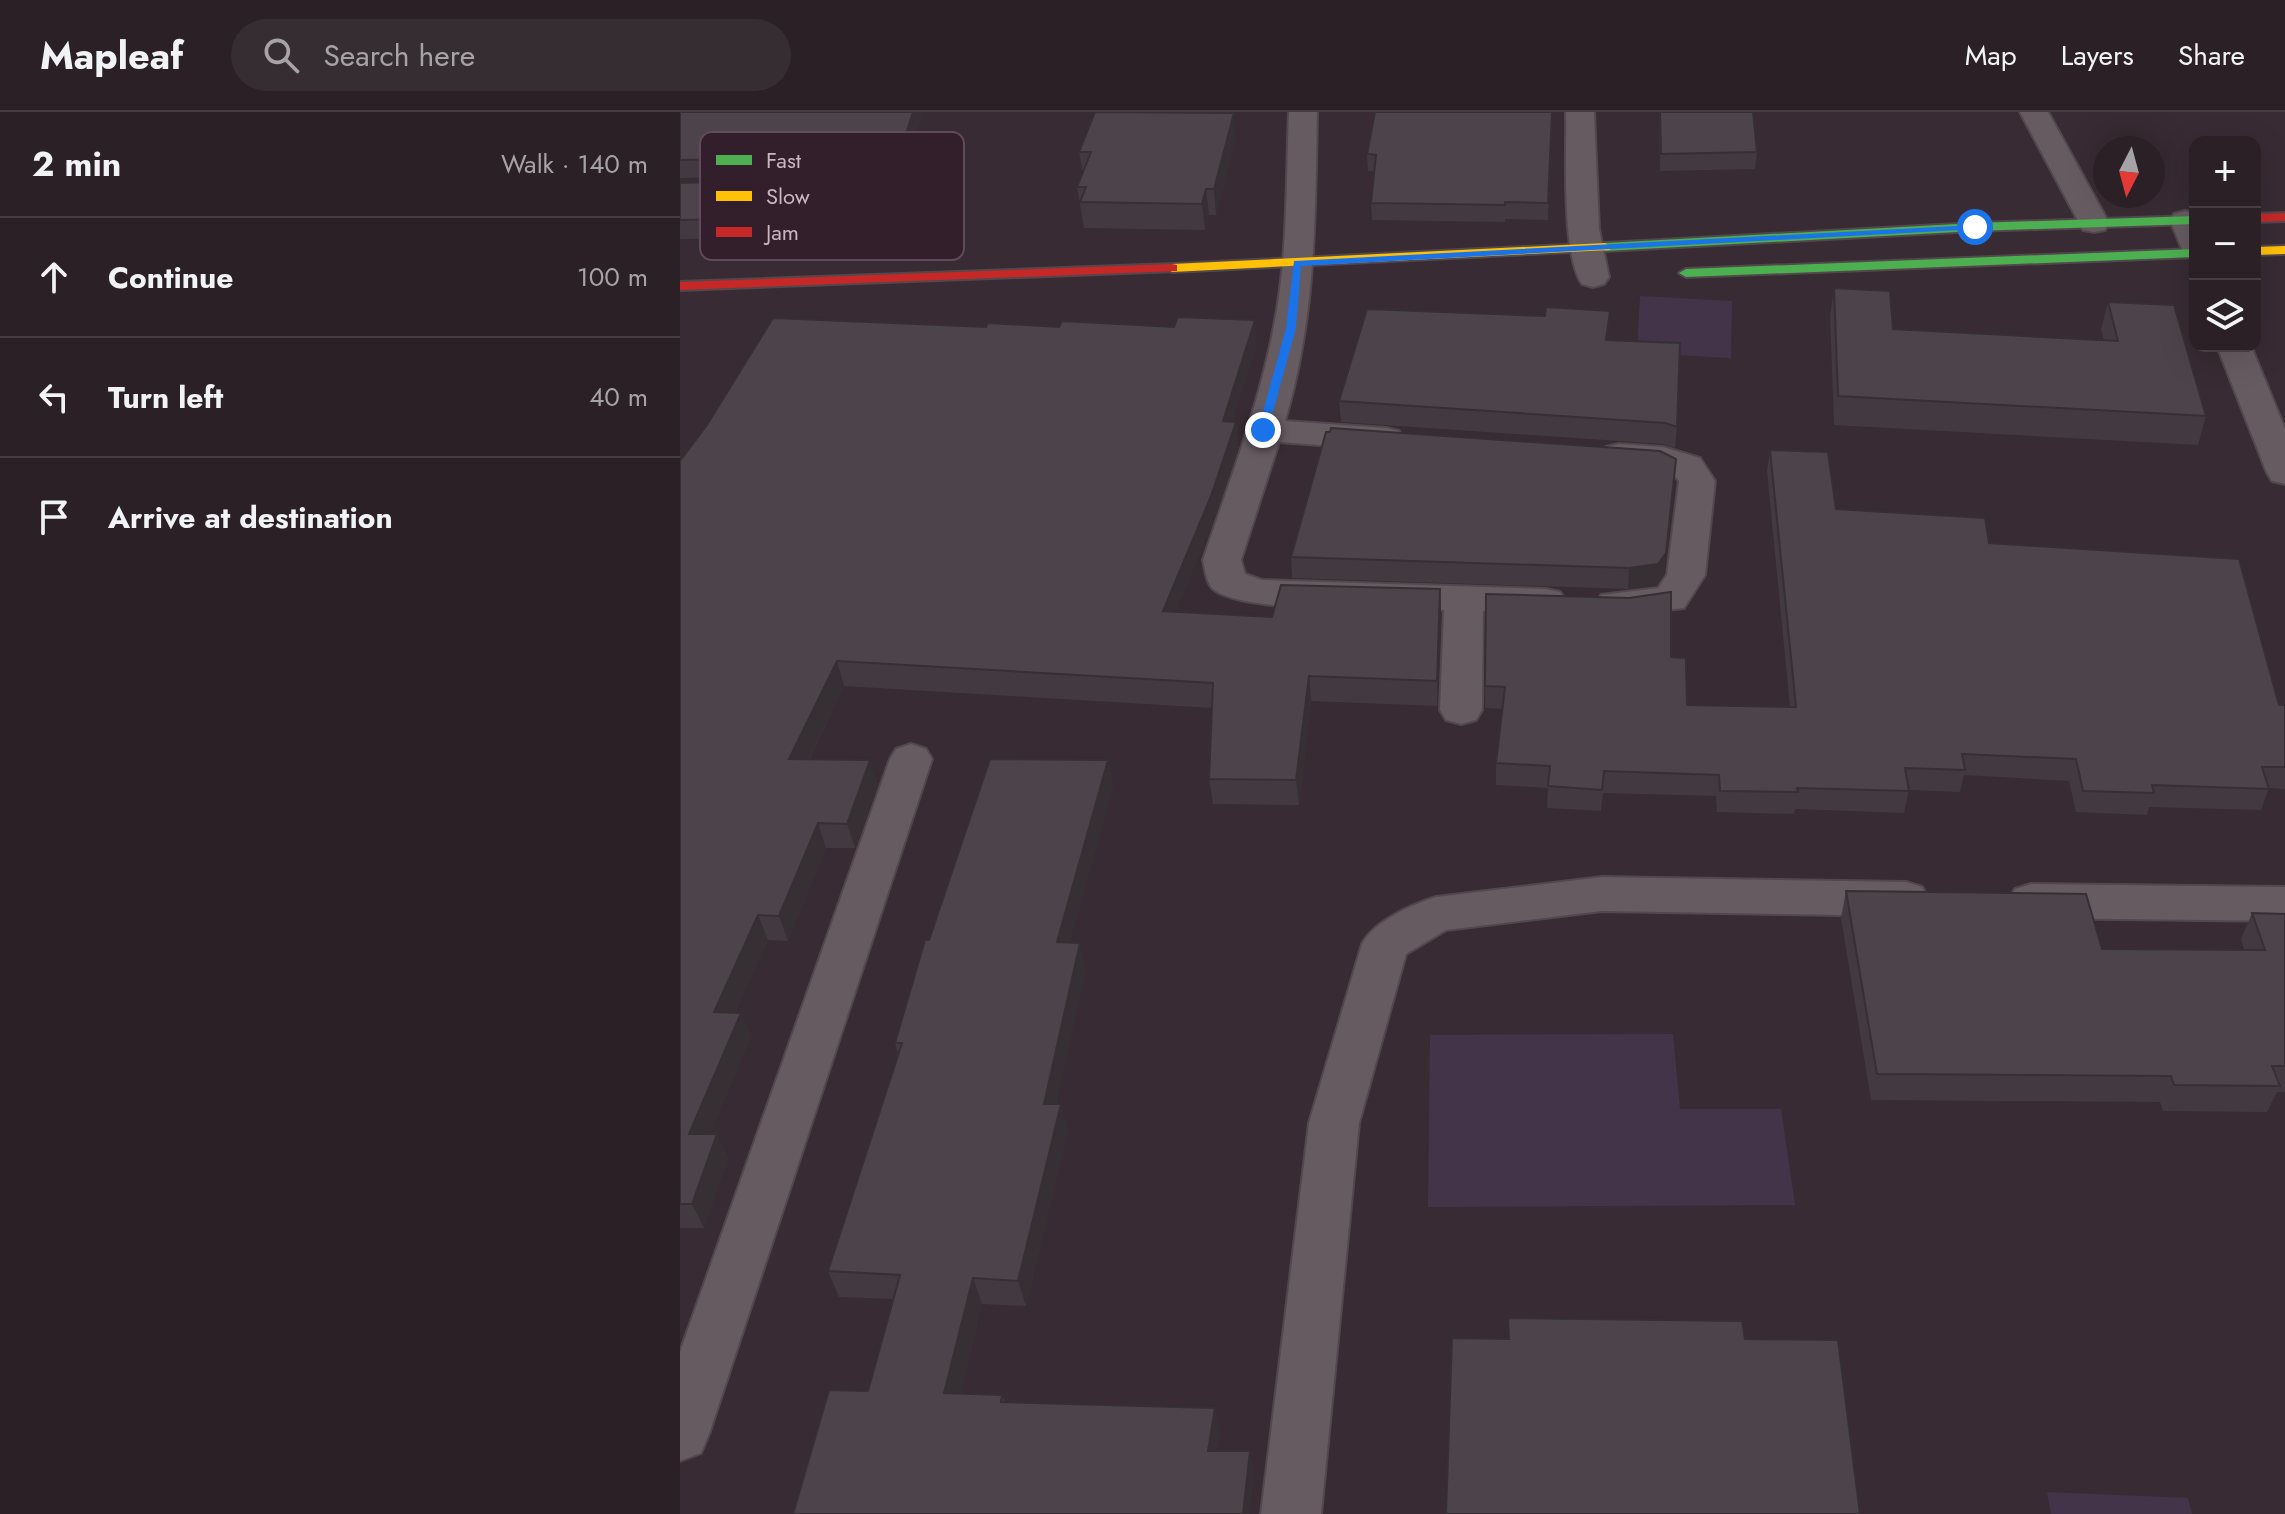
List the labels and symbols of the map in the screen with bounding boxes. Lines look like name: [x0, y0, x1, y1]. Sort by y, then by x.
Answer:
legend: [700, 132, 964, 260]
north arrow: [2093, 136, 2165, 208]
text: Fast: [766, 144, 802, 176]
text: Slow: [766, 180, 810, 212]
route start: [1957, 209, 1993, 245]
text: Jam: [763, 216, 799, 248]
route end: [1245, 412, 1281, 448]

